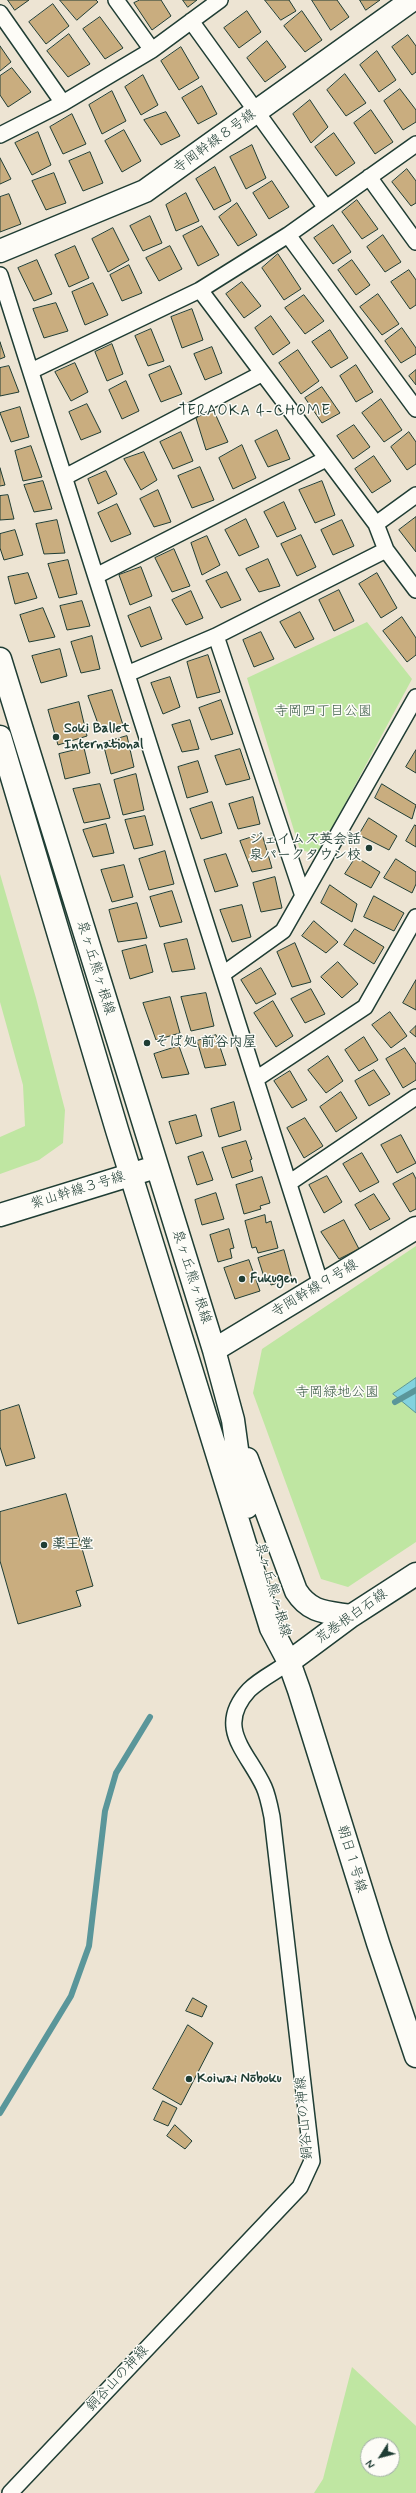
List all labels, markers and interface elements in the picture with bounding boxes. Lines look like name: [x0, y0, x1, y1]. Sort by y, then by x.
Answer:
street label: 寺岡幹線８号線: [170, 106, 260, 178]
district label: TERAOKA 4-CHOME: [181, 403, 329, 421]
park label: 寺岡四丁目公園: [274, 704, 372, 720]
place label: Soki Ballet International: [64, 721, 143, 754]
marker: Soki Ballet International: [51, 732, 61, 742]
place label: ジェイムズ英会話 泉パークタウン校: [249, 832, 361, 864]
marker: ジェイムズ英会話 泉パークタウン校: [364, 843, 374, 853]
street label: 泉ヶ丘熊ヶ根線: [73, 919, 117, 1017]
place label: そば処 前谷内屋: [155, 1035, 257, 1051]
marker: そば処 前谷内屋: [142, 1038, 152, 1048]
street label: 紫山幹線３号線: [29, 1169, 127, 1213]
street label: 泉ヶ丘熊ヶ根線: [168, 1228, 214, 1326]
street label: 寺岡幹線９号線: [269, 1257, 361, 1321]
place label: Fukugen: [250, 1271, 297, 1287]
marker: Fukugen: [237, 1274, 247, 1284]
park label: 寺岡緑地公園: [295, 1385, 379, 1401]
place label: 薬王堂: [52, 1537, 94, 1553]
marker: 薬王堂: [39, 1540, 49, 1550]
street label: 泉ヶ丘熊ヶ根線: [250, 1541, 294, 1639]
street label: 荒巻根白石線: [313, 1586, 391, 1648]
street label: 朝日１号線: [333, 1823, 369, 1895]
place label: Koiwai Nōboku: [197, 2071, 282, 2087]
marker: Koiwai Nōboku: [184, 2074, 194, 2084]
street label: 銅谷山の神線: [293, 2075, 317, 2161]
street label: 銅谷山の神線: [83, 2343, 153, 2415]
north arrow: [360, 2437, 400, 2477]
text: N: [363, 2456, 379, 2471]

